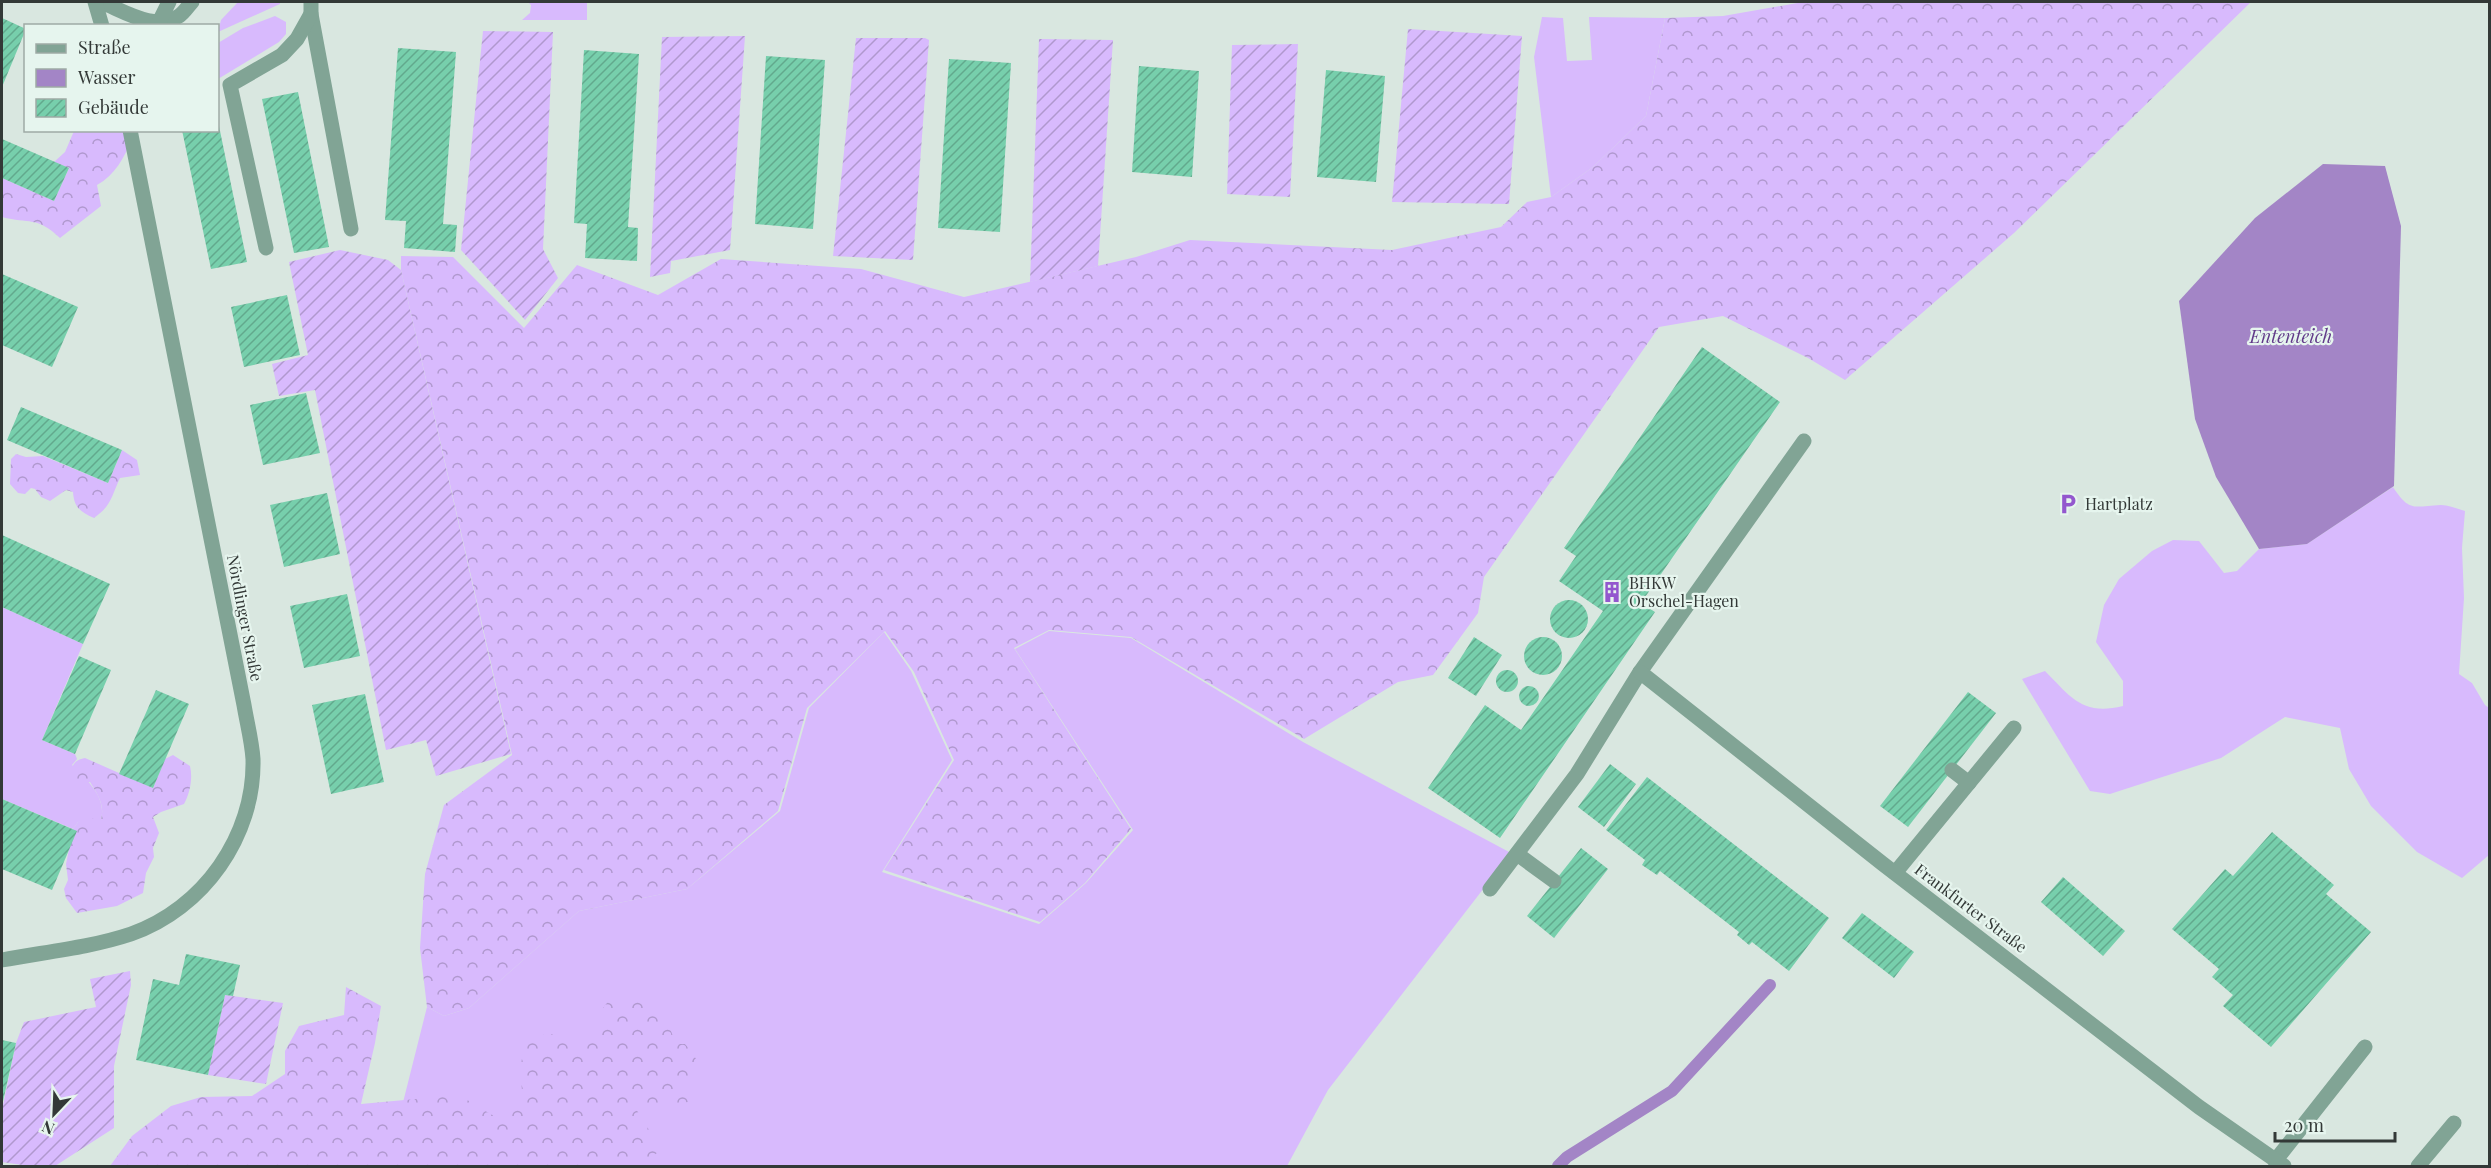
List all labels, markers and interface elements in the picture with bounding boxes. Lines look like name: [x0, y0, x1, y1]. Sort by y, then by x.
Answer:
legend: [24, 24, 219, 132]
text: Straße: [78, 35, 131, 59]
text: Wasser: [77, 65, 136, 89]
text: Gebäude: [78, 95, 149, 119]
water label: Ententeich: [2249, 324, 2332, 348]
parking icon: Hartplatz: [2056, 492, 2080, 516]
place label: Hartplatz: [2085, 493, 2153, 514]
street label: Nördlinger Straße: [223, 553, 268, 683]
place label: BHKW Orschel-Hagen: [1629, 572, 1739, 611]
building icon: BHKW Orschel-Hagen: [1600, 580, 1624, 604]
street label: Frankfurter Straße: [1911, 858, 2032, 957]
north arrow: [24, 1084, 84, 1144]
scale bar: [2275, 1105, 2395, 1143]
text: 20 m: [2284, 1113, 2324, 1137]
text: N: [38, 1116, 57, 1140]

